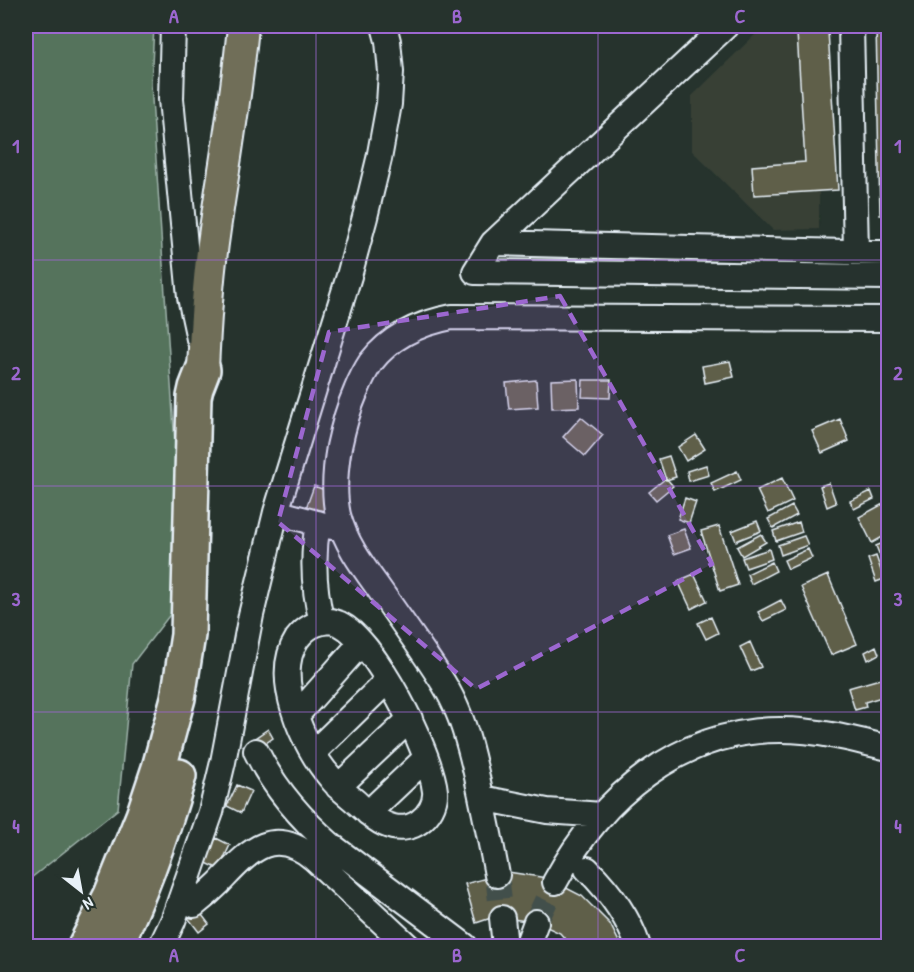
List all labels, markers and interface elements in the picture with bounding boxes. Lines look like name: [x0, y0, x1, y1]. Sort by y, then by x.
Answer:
text: A: [169, 2, 179, 29]
text: B: [452, 2, 462, 29]
text: C: [735, 2, 746, 29]
text: 1: [12, 132, 20, 159]
text: 1: [894, 132, 902, 159]
text: 2: [11, 359, 21, 386]
text: 2: [893, 359, 903, 386]
text: 3: [12, 585, 21, 612]
text: 3: [894, 585, 903, 612]
text: 4: [12, 812, 20, 839]
text: 4: [894, 812, 902, 839]
north arrow: [51, 861, 111, 921]
text: N: [79, 892, 98, 916]
text: A: [169, 941, 179, 968]
text: B: [452, 941, 462, 968]
text: C: [735, 941, 746, 968]

